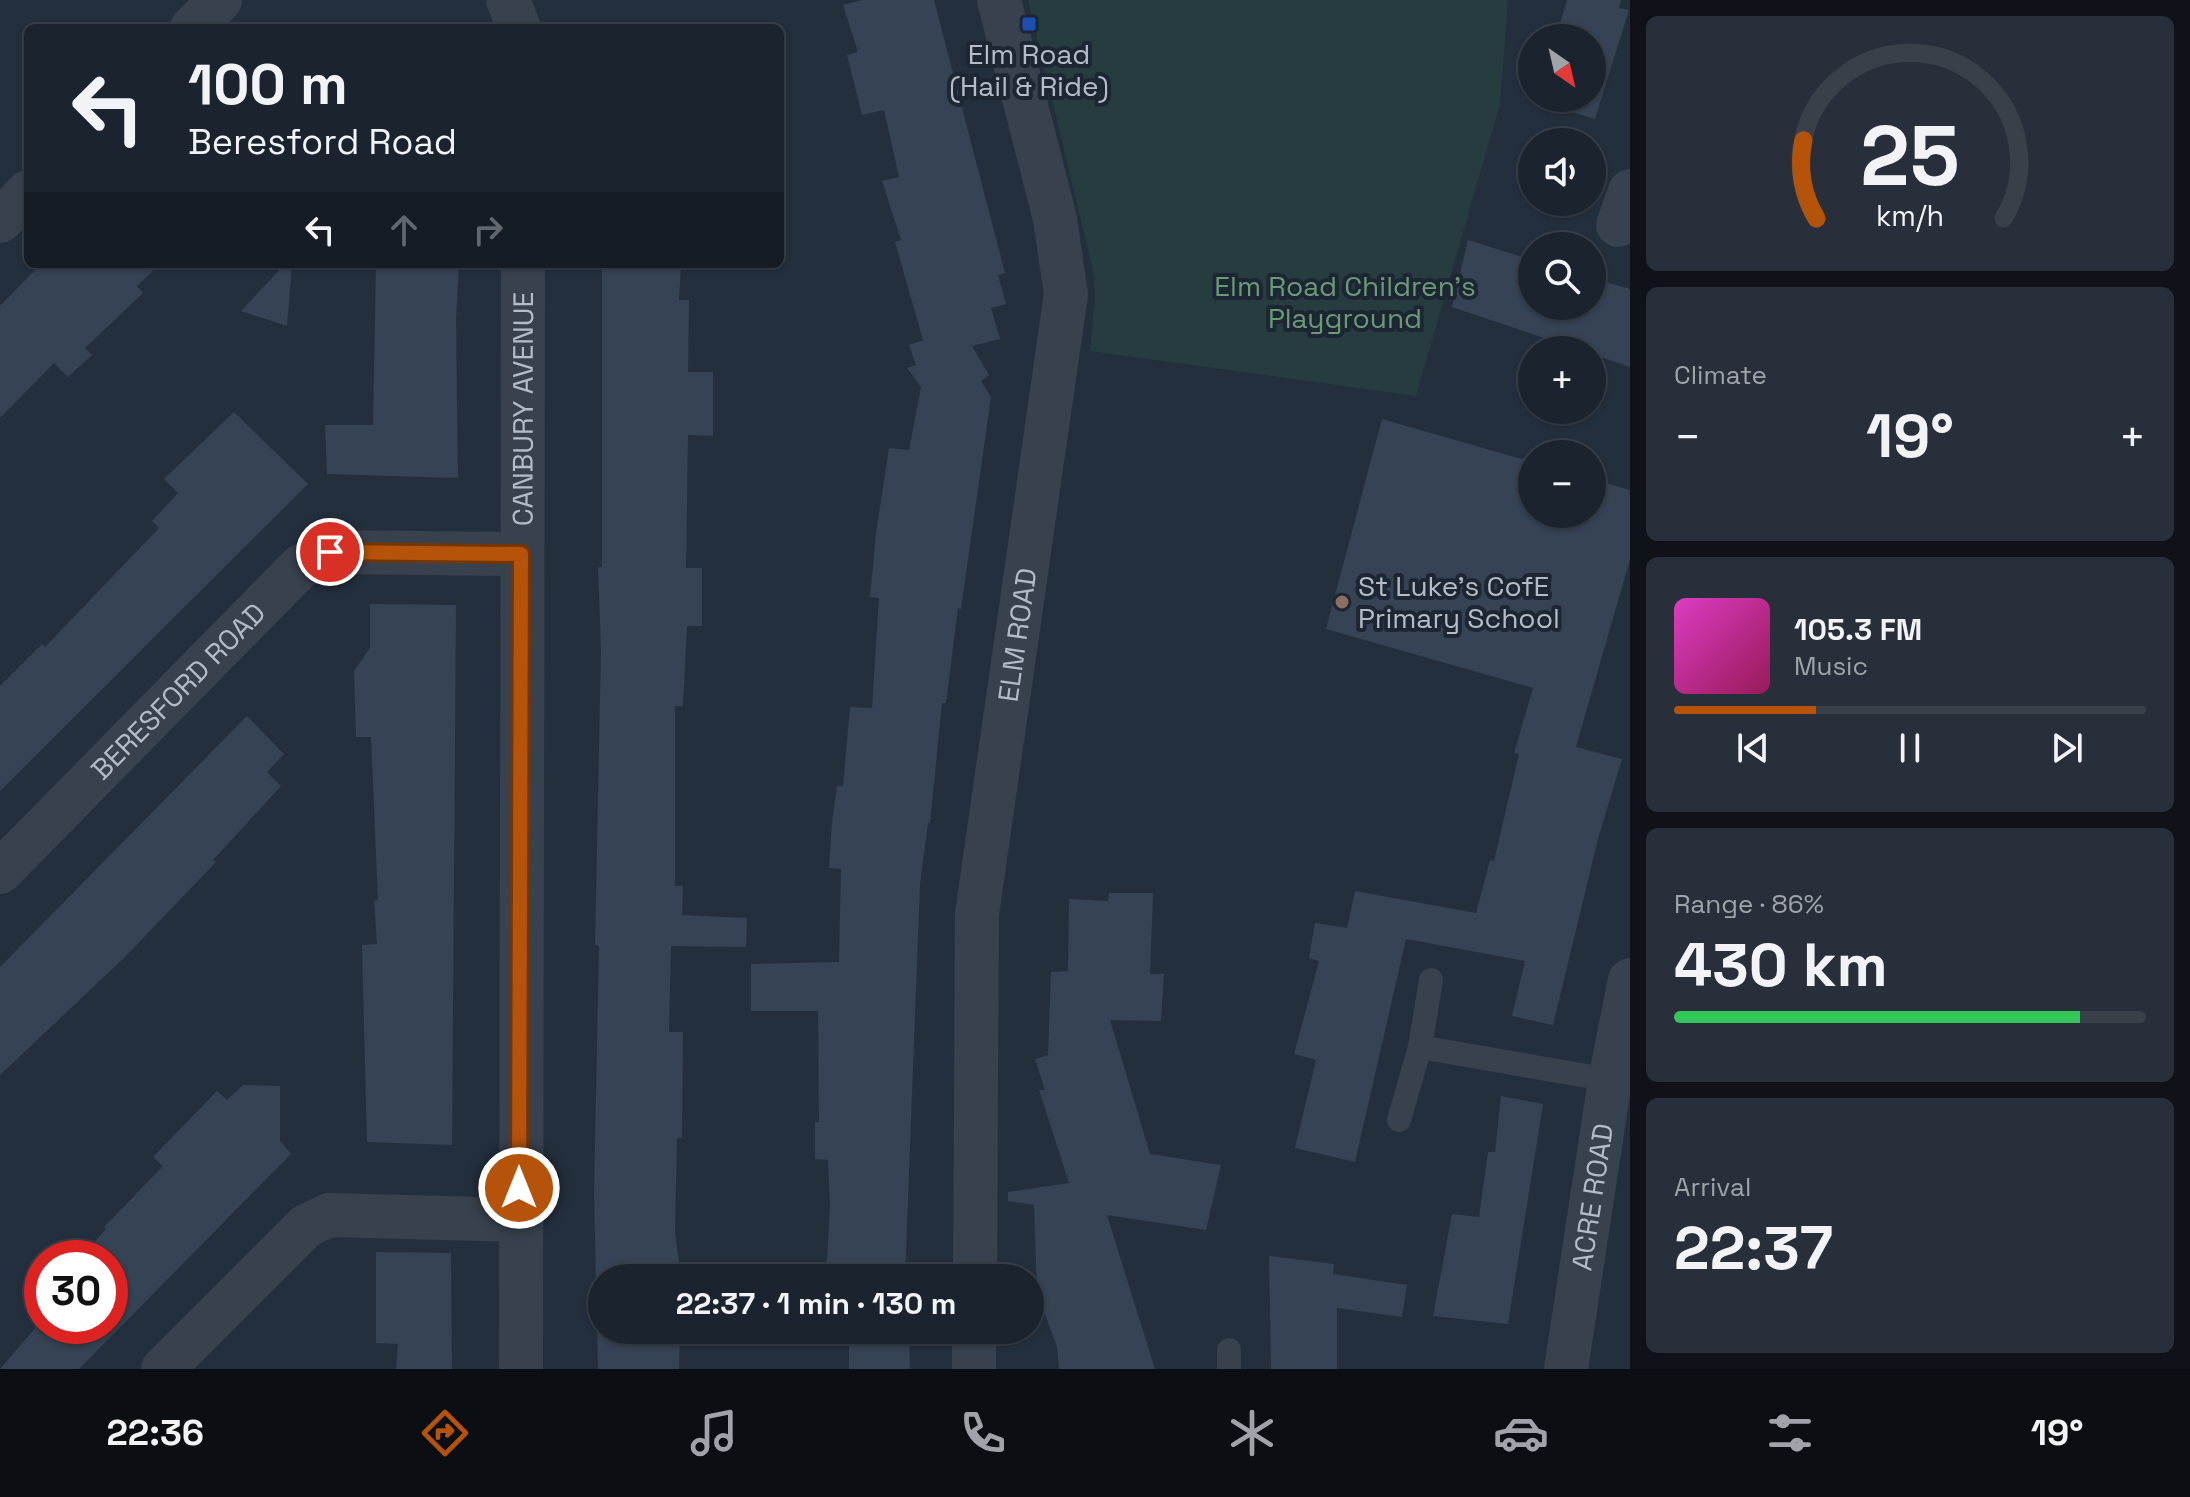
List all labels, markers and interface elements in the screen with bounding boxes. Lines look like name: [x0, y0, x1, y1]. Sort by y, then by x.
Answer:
marker: Elm Road (Hail & Ride): [1020, 15, 1038, 33]
north arrow: [1518, 24, 1606, 112]
map controls: [1518, 24, 1606, 528]
place label: Elm Road (Hail & Ride): [949, 36, 1109, 104]
text: 100 m: [188, 49, 348, 120]
icon: left: [56, 56, 160, 160]
text: 25: [1860, 103, 1960, 209]
text: Beresford Road: [188, 119, 457, 165]
button: sound: [1518, 128, 1606, 216]
text: km/h: [1876, 198, 1944, 234]
icon: left: [298, 208, 342, 252]
icon: ahead: [382, 208, 426, 252]
icon: right: [466, 208, 510, 252]
button: search: [1518, 232, 1606, 320]
park label: Elm Road Children's Playground: [1214, 268, 1476, 336]
street label: CANBURY AVENUE: [505, 292, 541, 526]
button: +: [1518, 336, 1606, 424]
text: Climate: [1674, 358, 1767, 392]
text: 19°: [1866, 398, 1954, 475]
text: −: [1674, 409, 1701, 465]
text: +: [2119, 409, 2146, 465]
button: −: [1518, 440, 1606, 528]
pin: [296, 518, 364, 586]
icon: arrive: [308, 530, 352, 574]
street label: ELM ROAD: [990, 566, 1044, 704]
place label: St Luke's CofE Primary School: [1358, 568, 1560, 636]
marker: St Luke's CofE Primary School: [1333, 593, 1351, 611]
street label: BERESFORD ROAD: [83, 595, 273, 787]
text: 105.3 FM: [1794, 610, 1922, 649]
text: Music: [1794, 649, 1868, 683]
icon: previous: [1731, 726, 1775, 770]
icon: pause: [1888, 726, 1932, 770]
icon: next: [2045, 726, 2089, 770]
text: Range · 86%: [1674, 887, 1824, 921]
text: 430 km: [1674, 927, 1888, 1004]
street label: ACRE ROAD: [1563, 1121, 1621, 1273]
position arrow: [477, 1146, 561, 1230]
text: Arrival: [1674, 1170, 1751, 1204]
text: 22:37: [1674, 1210, 1833, 1287]
speed limit sign: 30: [24, 1240, 128, 1344]
text: 22:37 · 1 min · 130 m: [676, 1284, 956, 1323]
icon: directions: [417, 1405, 473, 1461]
icon: music: [686, 1405, 742, 1461]
icon: phone: [955, 1405, 1011, 1461]
icon: climate: [1224, 1405, 1280, 1461]
icon: car: [1493, 1405, 1549, 1461]
icon: filters: [1762, 1405, 1818, 1461]
text: 22:36: [106, 1410, 204, 1456]
text: 19°: [2031, 1410, 2084, 1456]

